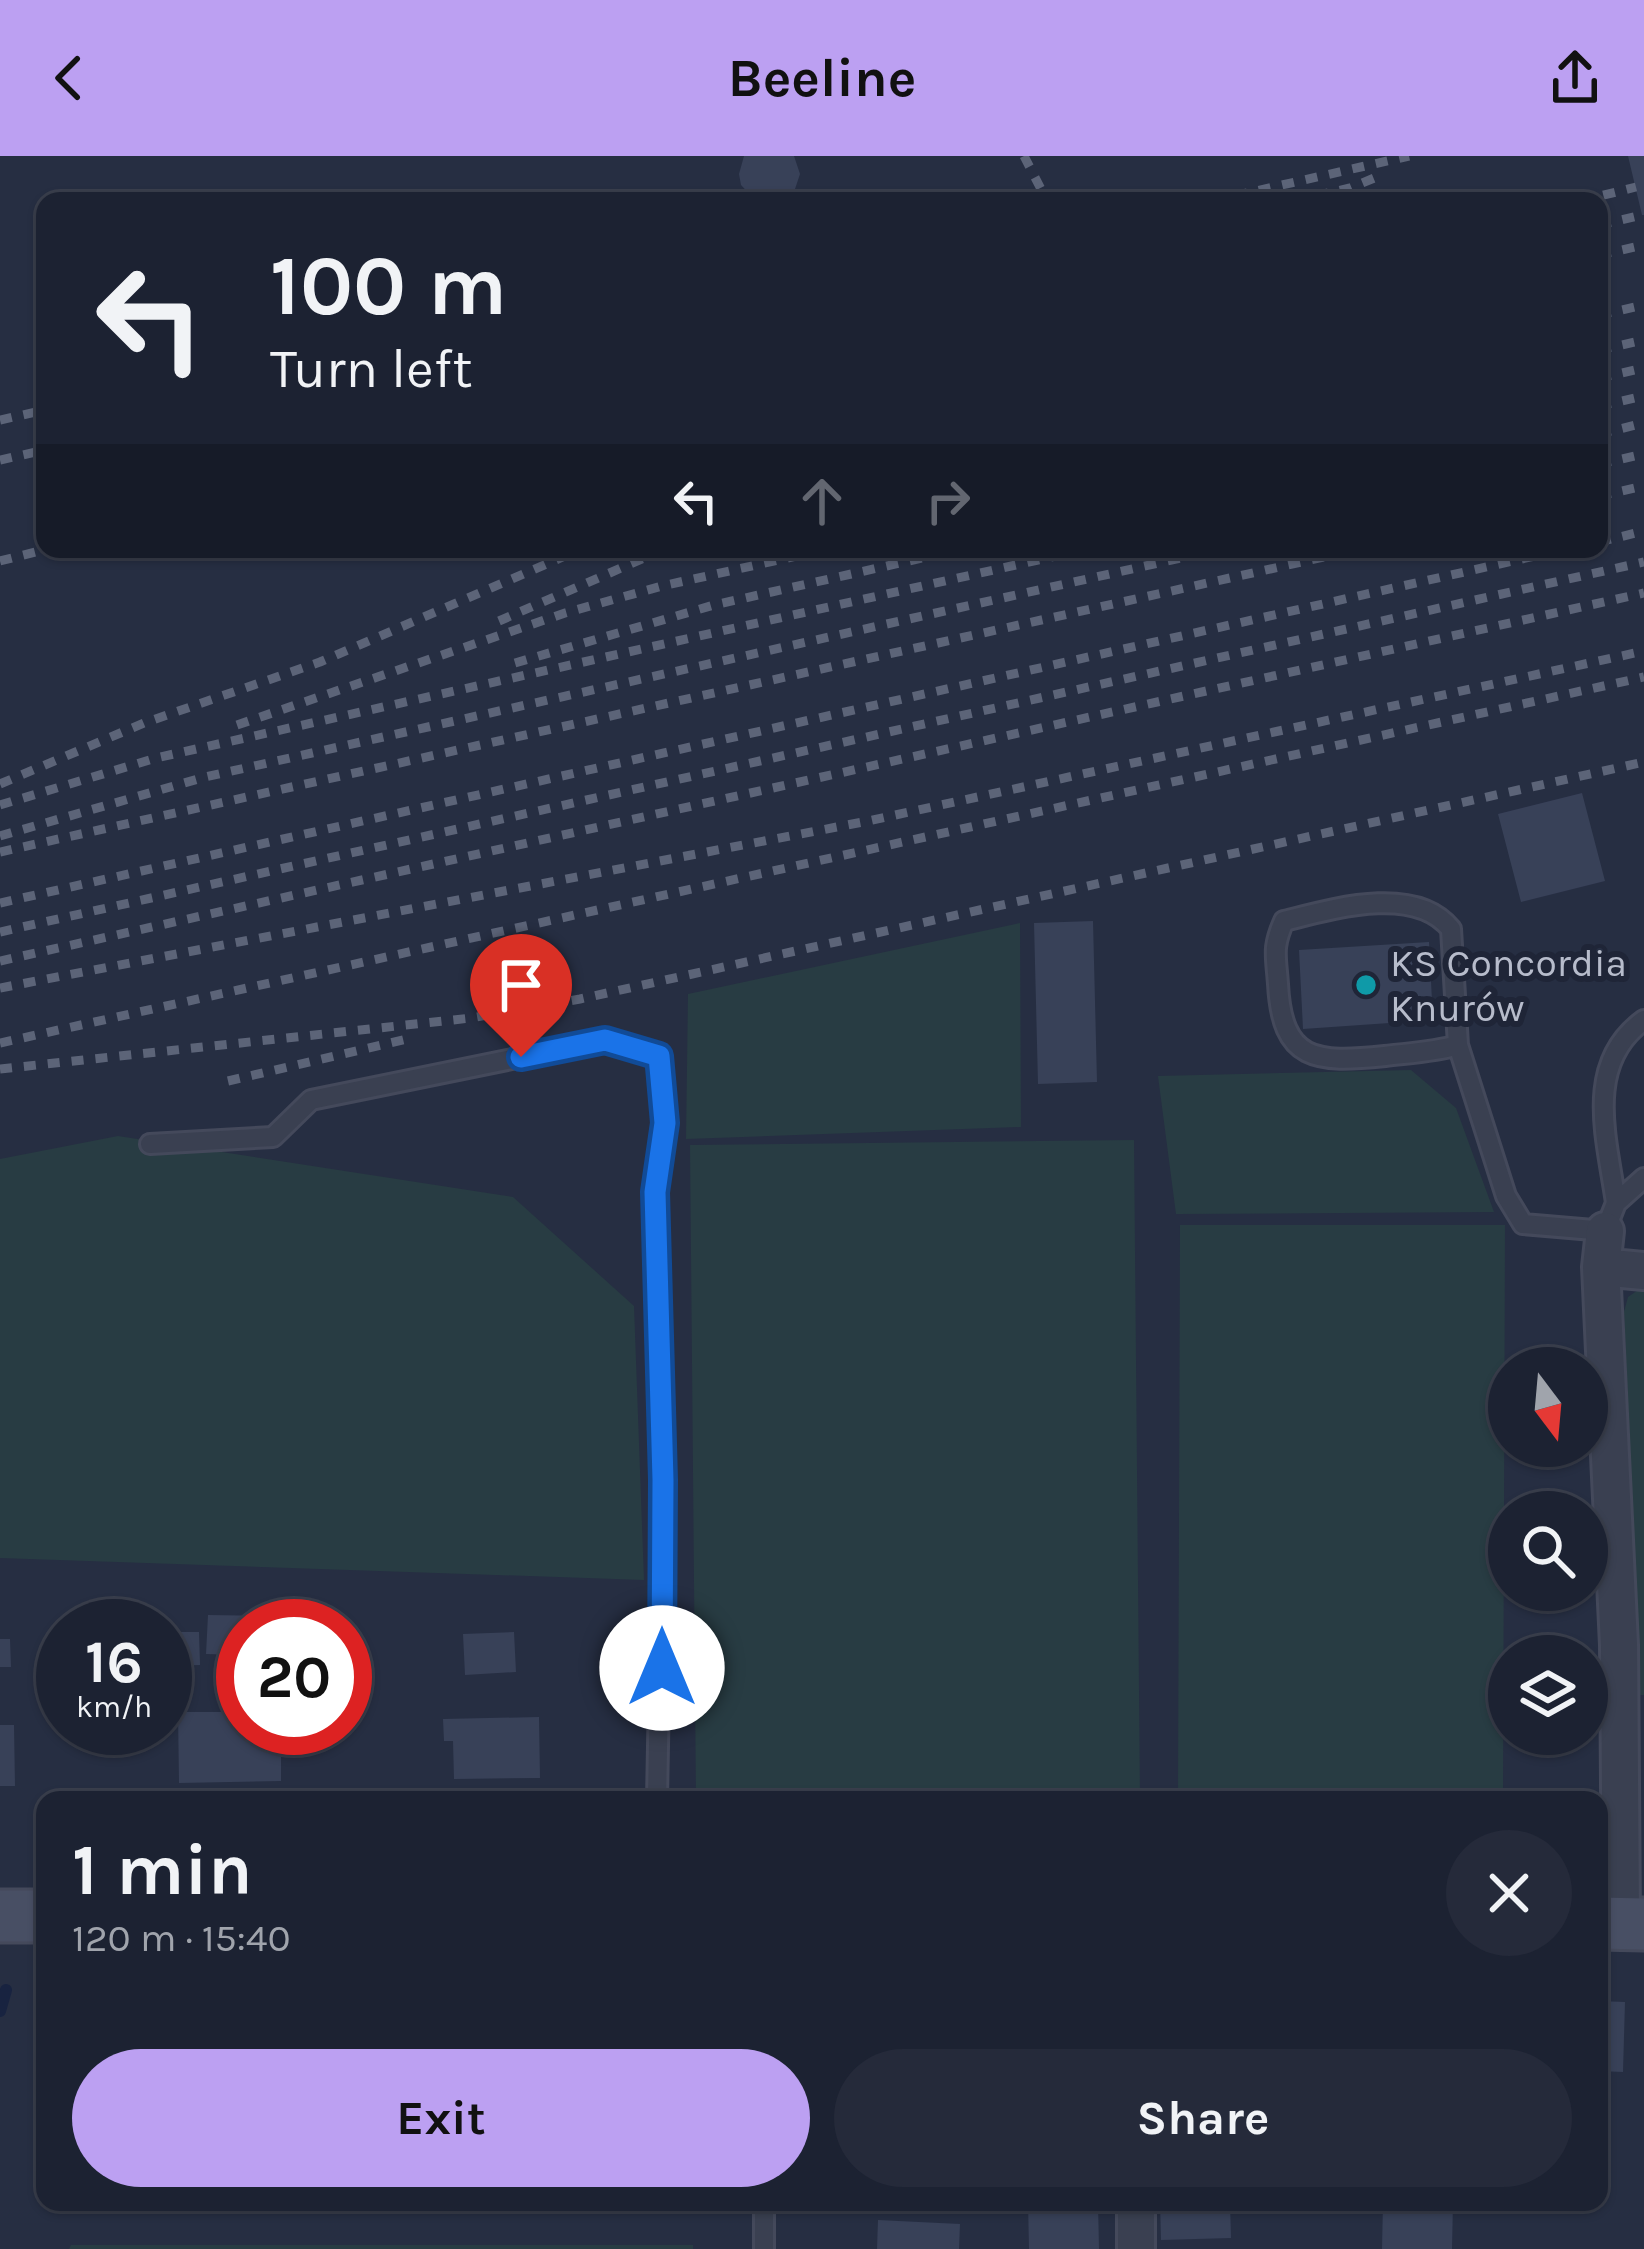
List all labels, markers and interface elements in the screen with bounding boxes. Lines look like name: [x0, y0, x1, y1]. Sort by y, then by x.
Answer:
icon: back: [36, 45, 102, 111]
icon: share: [1542, 45, 1608, 111]
text: Beeline: [728, 46, 916, 110]
text: 100 m: [270, 237, 507, 335]
icon: left: [72, 240, 228, 396]
text: Turn left: [270, 337, 473, 401]
icon: left: [663, 468, 729, 534]
icon: ahead: [789, 468, 855, 534]
icon: right: [915, 468, 981, 534]
pin: [470, 934, 572, 1057]
place label: KS Concordia Knurów: [1390, 940, 1627, 1031]
icon: arrive: [488, 952, 554, 1018]
marker: KS Concordia Knurów: [1353, 972, 1379, 998]
north arrow: [1488, 1347, 1608, 1467]
map controls: [1488, 1347, 1608, 1755]
button: search: [1488, 1491, 1608, 1611]
speed limit sign: 20: [216, 1599, 372, 1755]
position arrow: [599, 1605, 725, 1731]
text: 16: [85, 1627, 143, 1697]
button: layers: [1488, 1635, 1608, 1755]
text: km/h: [76, 1689, 152, 1725]
text: 1 min: [72, 1828, 253, 1912]
button: close: [1446, 1830, 1572, 1956]
text: 120 m · 15:40: [72, 1915, 291, 1961]
button: Exit: [72, 2049, 810, 2187]
button: Share: [834, 2049, 1572, 2187]

